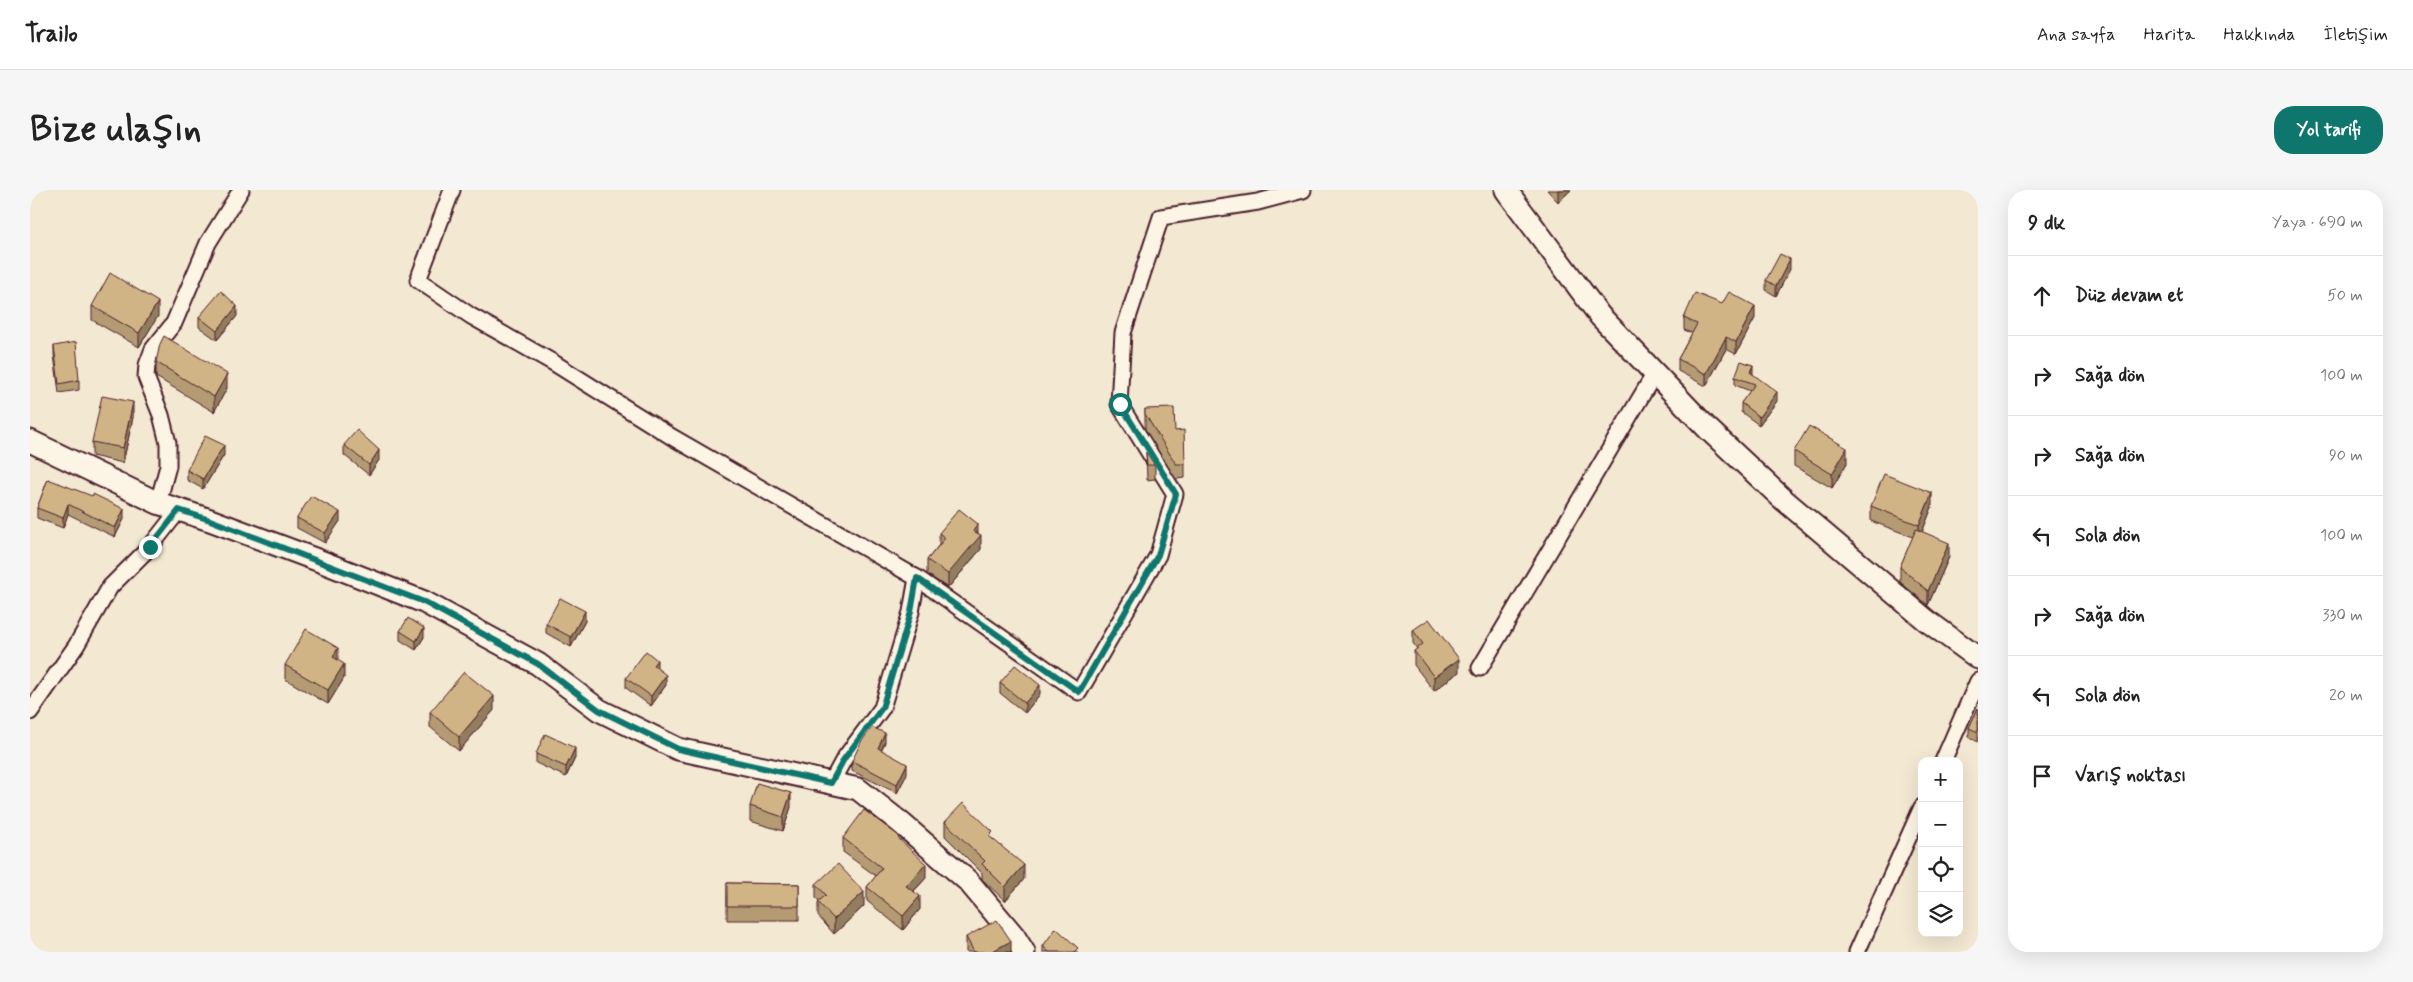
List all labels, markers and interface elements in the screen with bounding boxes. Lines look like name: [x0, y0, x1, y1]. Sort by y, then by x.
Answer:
text: Trailo: [25, 19, 78, 50]
text: Ana sayfa: [2037, 23, 2116, 47]
text: Harita: [2144, 23, 2195, 47]
text: Hakkında: [2223, 23, 2296, 47]
text: İletişim: [2324, 23, 2388, 47]
button: Yol tarifi: [2274, 106, 2383, 154]
text: Bize ulaşın: [30, 107, 201, 153]
text: 9 dk: [2028, 209, 2065, 237]
text: Yaya · 690 m: [2272, 212, 2363, 233]
icon: ahead: [2028, 282, 2056, 310]
text: Düz devam et: [2075, 283, 2183, 308]
text: 50 m: [2327, 285, 2363, 306]
icon: right: [2028, 362, 2056, 390]
text: Sağa dön: [2075, 363, 2145, 388]
text: 100 m: [2320, 365, 2363, 386]
route start: [1109, 393, 1132, 416]
icon: right: [2028, 442, 2056, 470]
text: Sağa dön: [2075, 443, 2145, 468]
text: 90 m: [2329, 445, 2363, 466]
icon: left: [2028, 522, 2056, 550]
text: Sola dön: [2075, 523, 2140, 548]
text: 100 m: [2320, 525, 2363, 546]
route end: [139, 536, 162, 559]
icon: right: [2028, 602, 2056, 630]
text: Sağa dön: [2075, 603, 2145, 628]
text: 330 m: [2322, 605, 2363, 626]
icon: left: [2028, 682, 2056, 710]
text: Sola dön: [2075, 683, 2140, 708]
text: 20 m: [2329, 685, 2363, 706]
map controls: [1918, 757, 1963, 937]
button: +: [1918, 757, 1963, 802]
icon: arrive: [2028, 762, 2056, 790]
text: Varış noktası: [2075, 763, 2186, 788]
button: −: [1918, 802, 1963, 847]
button: locate: [1918, 847, 1963, 892]
button: layers: [1918, 892, 1963, 937]

